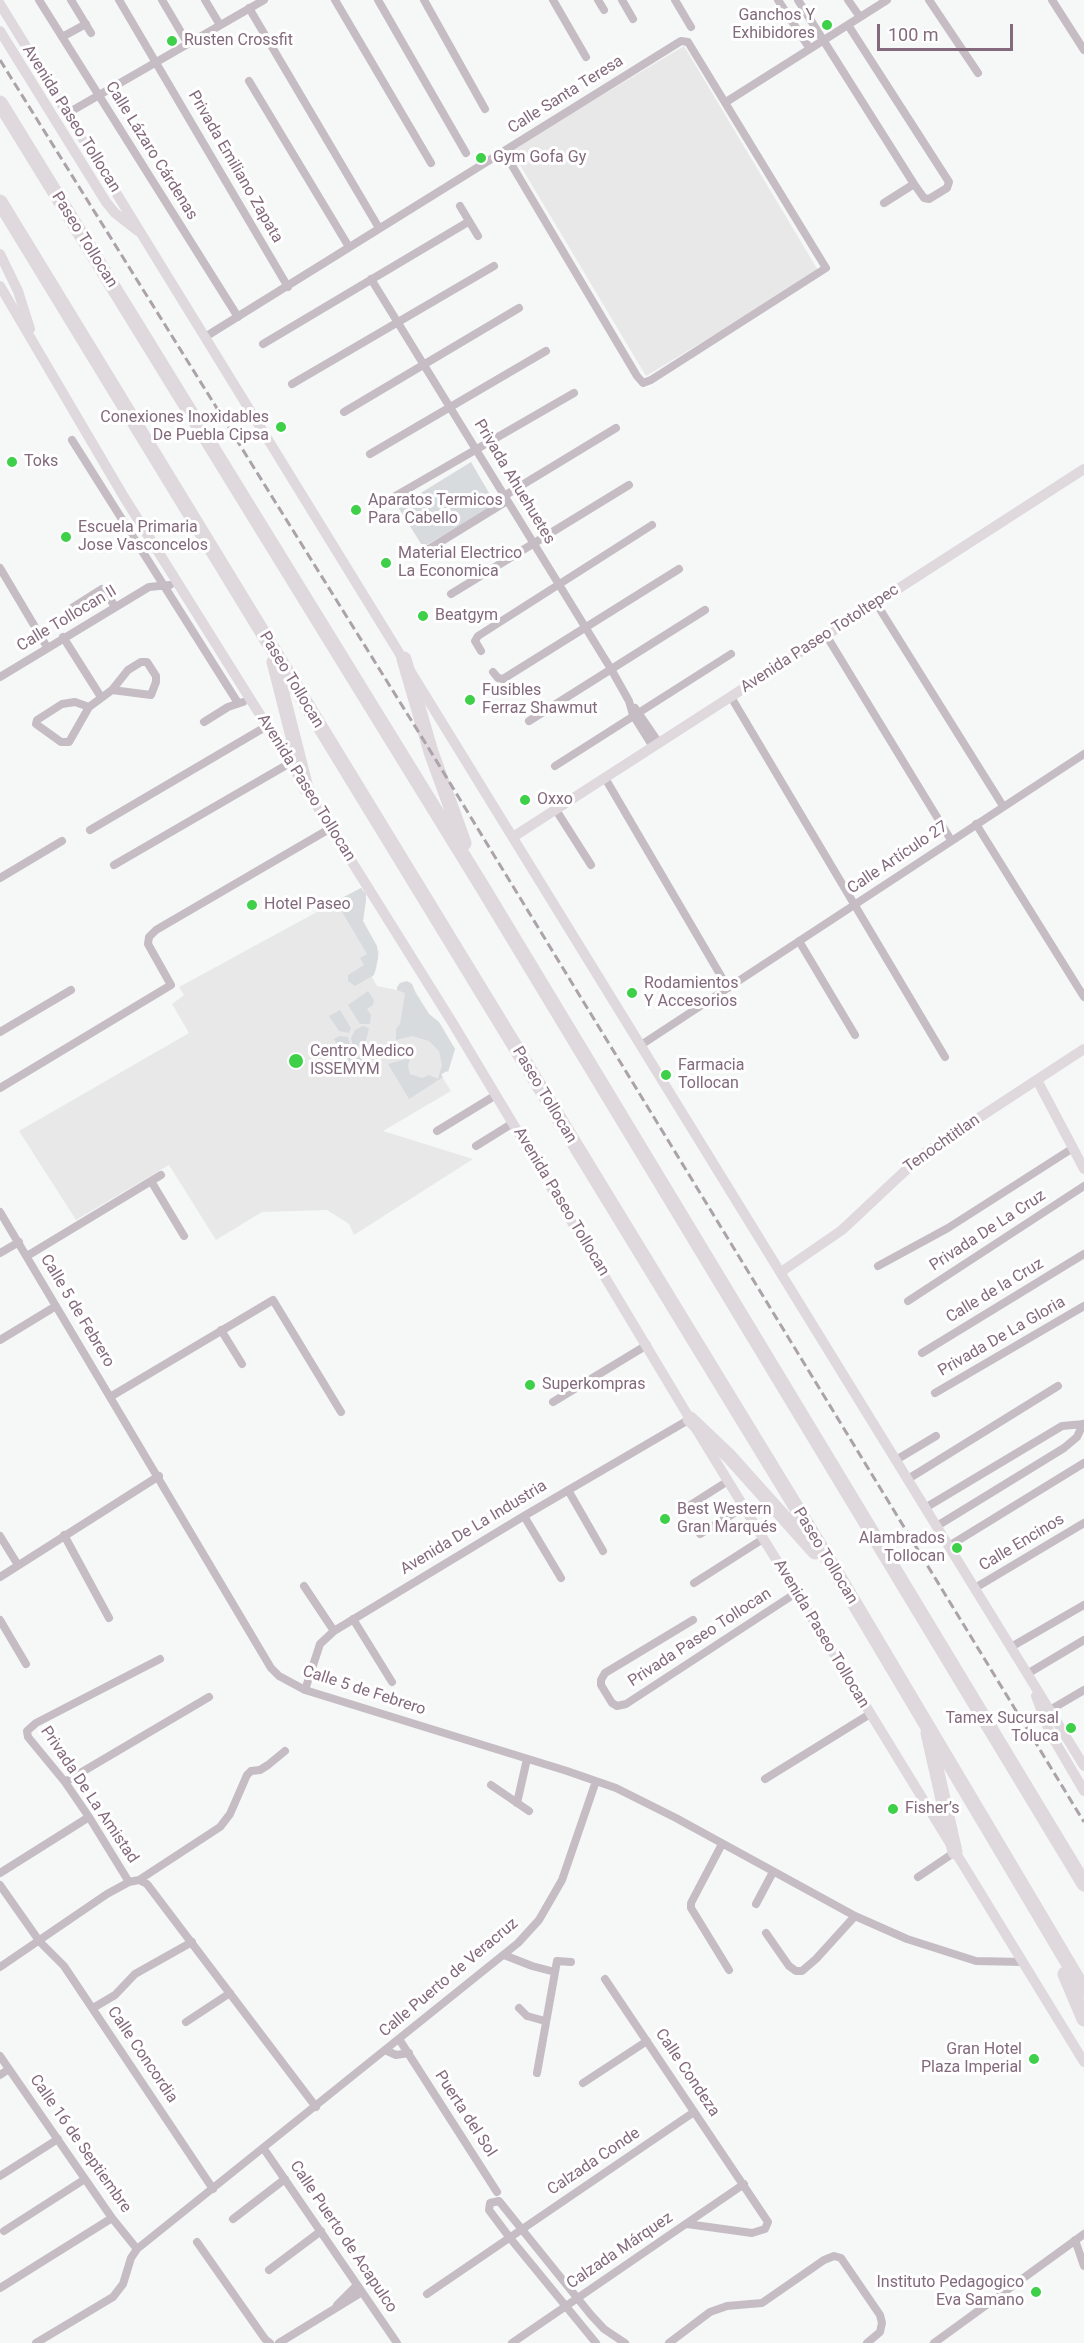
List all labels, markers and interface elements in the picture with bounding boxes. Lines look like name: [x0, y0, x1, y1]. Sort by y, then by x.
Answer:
place label: Ganchos Y Exhibidores: [732, 6, 815, 44]
scale bar: [880, 12, 1016, 50]
marker: Ganchos Y Exhibidores: [820, 18, 834, 32]
text: 100 m: [888, 24, 939, 45]
place label: Rusten Crossfit: [184, 31, 293, 51]
marker: Rusten Crossfit: [165, 34, 179, 48]
street label: Avenida Paseo Tollocan: [18, 42, 124, 196]
street label: Calle Santa Teresa: [505, 52, 627, 138]
street label: Calle Lázaro Cárdenas: [101, 78, 201, 224]
street label: Privada Emiliano Zapata: [183, 87, 287, 247]
place label: Gym Gofa Gy: [493, 148, 586, 168]
marker: Gym Gofa Gy: [474, 151, 488, 165]
street label: Paseo Tollocan: [47, 189, 121, 291]
place label: Conexiones Inoxidables De Puebla Cipsa: [100, 408, 269, 446]
street label: Privada Ahuehuetes: [469, 416, 559, 548]
marker: Conexiones Inoxidables De Puebla Cipsa: [274, 420, 288, 434]
place label: Toks: [24, 452, 58, 472]
marker: Toks: [5, 455, 19, 469]
place label: Aparatos Termicos Para Cabello: [368, 491, 503, 529]
marker: Aparatos Termicos Para Cabello: [349, 503, 363, 517]
place label: Escuela Primaria Jose Vasconcelos: [78, 518, 208, 556]
marker: Escuela Primaria Jose Vasconcelos: [59, 530, 73, 544]
place label: Material Electrico La Economica: [398, 544, 522, 582]
marker: Material Electrico La Economica: [379, 556, 393, 570]
street label: Avenida Paseo Totoltepec: [737, 581, 903, 697]
street label: Calle Tollocan II: [14, 582, 120, 656]
place label: Beatgym: [435, 606, 498, 626]
marker: Beatgym: [416, 609, 430, 623]
street label: Paseo Tollocan: [255, 628, 327, 732]
place label: Fusibles Ferraz Shawmut: [482, 681, 597, 719]
marker: Fusibles Ferraz Shawmut: [463, 693, 477, 707]
street label: Avenida Paseo Tollocan: [253, 711, 359, 865]
place label: Oxxo: [537, 790, 573, 810]
marker: Oxxo: [518, 793, 532, 807]
street label: Calle Artículo 27: [844, 817, 952, 899]
place label: Hotel Paseo: [264, 895, 351, 915]
marker: Hotel Paseo: [245, 898, 259, 912]
place label: Rodamientos Y Accesorios: [644, 974, 738, 1012]
marker: Rodamientos Y Accesorios: [625, 986, 639, 1000]
place label: Centro Medico ISSEMYM: [310, 1042, 414, 1080]
street label: Paseo Tollocan: [508, 1043, 580, 1147]
marker: Centro Medico ISSEMYM: [287, 1052, 305, 1070]
place label: Farmacia Tollocan: [678, 1056, 744, 1094]
marker: Farmacia Tollocan: [659, 1068, 673, 1082]
street label: Tenochtitlan: [900, 1111, 984, 1177]
street label: Avenida Paseo Tollocan: [509, 1124, 613, 1280]
street label: Privada De La Cruz: [926, 1186, 1050, 1276]
street label: Calle 5 de Febrero: [36, 1251, 118, 1371]
street label: Calle de la Cruz: [943, 1254, 1047, 1328]
street label: Privada De La Gloria: [935, 1293, 1069, 1381]
place label: Superkompras: [542, 1375, 646, 1395]
marker: Superkompras: [523, 1378, 537, 1392]
street label: Avenida De La Industria: [397, 1477, 551, 1579]
place label: Best Western Gran Marqués: [677, 1500, 777, 1538]
street label: Paseo Tollocan: [789, 1504, 861, 1608]
street label: Calle Encinos: [976, 1510, 1068, 1576]
marker: Best Western Gran Marqués: [658, 1512, 672, 1526]
place label: Alambrados Tollocan: [859, 1529, 945, 1567]
marker: Alambrados Tollocan: [950, 1541, 964, 1555]
street label: Avenida Paseo Tollocan: [769, 1556, 873, 1712]
street label: Privada Paseo Tollocan: [625, 1585, 775, 1691]
street label: Calle 5 de Febrero: [300, 1662, 428, 1720]
place label: Tamex Sucursal Toluca: [945, 1709, 1059, 1747]
marker: Tamex Sucursal Toluca: [1064, 1721, 1078, 1735]
street label: Privada De La Amistad: [36, 1723, 142, 1867]
place label: Fisher’s: [905, 1799, 959, 1819]
marker: Fisher’s: [886, 1802, 900, 1816]
street label: Calle Puerto de Veracruz: [376, 1914, 522, 2042]
street label: Calle Concordia: [103, 2003, 181, 2107]
street label: Calle Condeza: [651, 2025, 723, 2121]
place label: Gran Hotel Plaza Imperial: [921, 2040, 1022, 2078]
marker: Gran Hotel Plaza Imperial: [1027, 2052, 1041, 2066]
street label: Puerta del Sol: [430, 2067, 500, 2161]
street label: Calle 16 de Septiembre: [25, 2071, 135, 2217]
street label: Calzada Conde: [544, 2124, 644, 2200]
street label: Calle Puerto de Acapulco: [285, 2157, 401, 2317]
street label: Calzada Márquez: [563, 2208, 677, 2294]
place label: Instituto Pedagogico Eva Samano: [877, 2273, 1024, 2311]
marker: Instituto Pedagogico Eva Samano: [1029, 2285, 1043, 2299]

